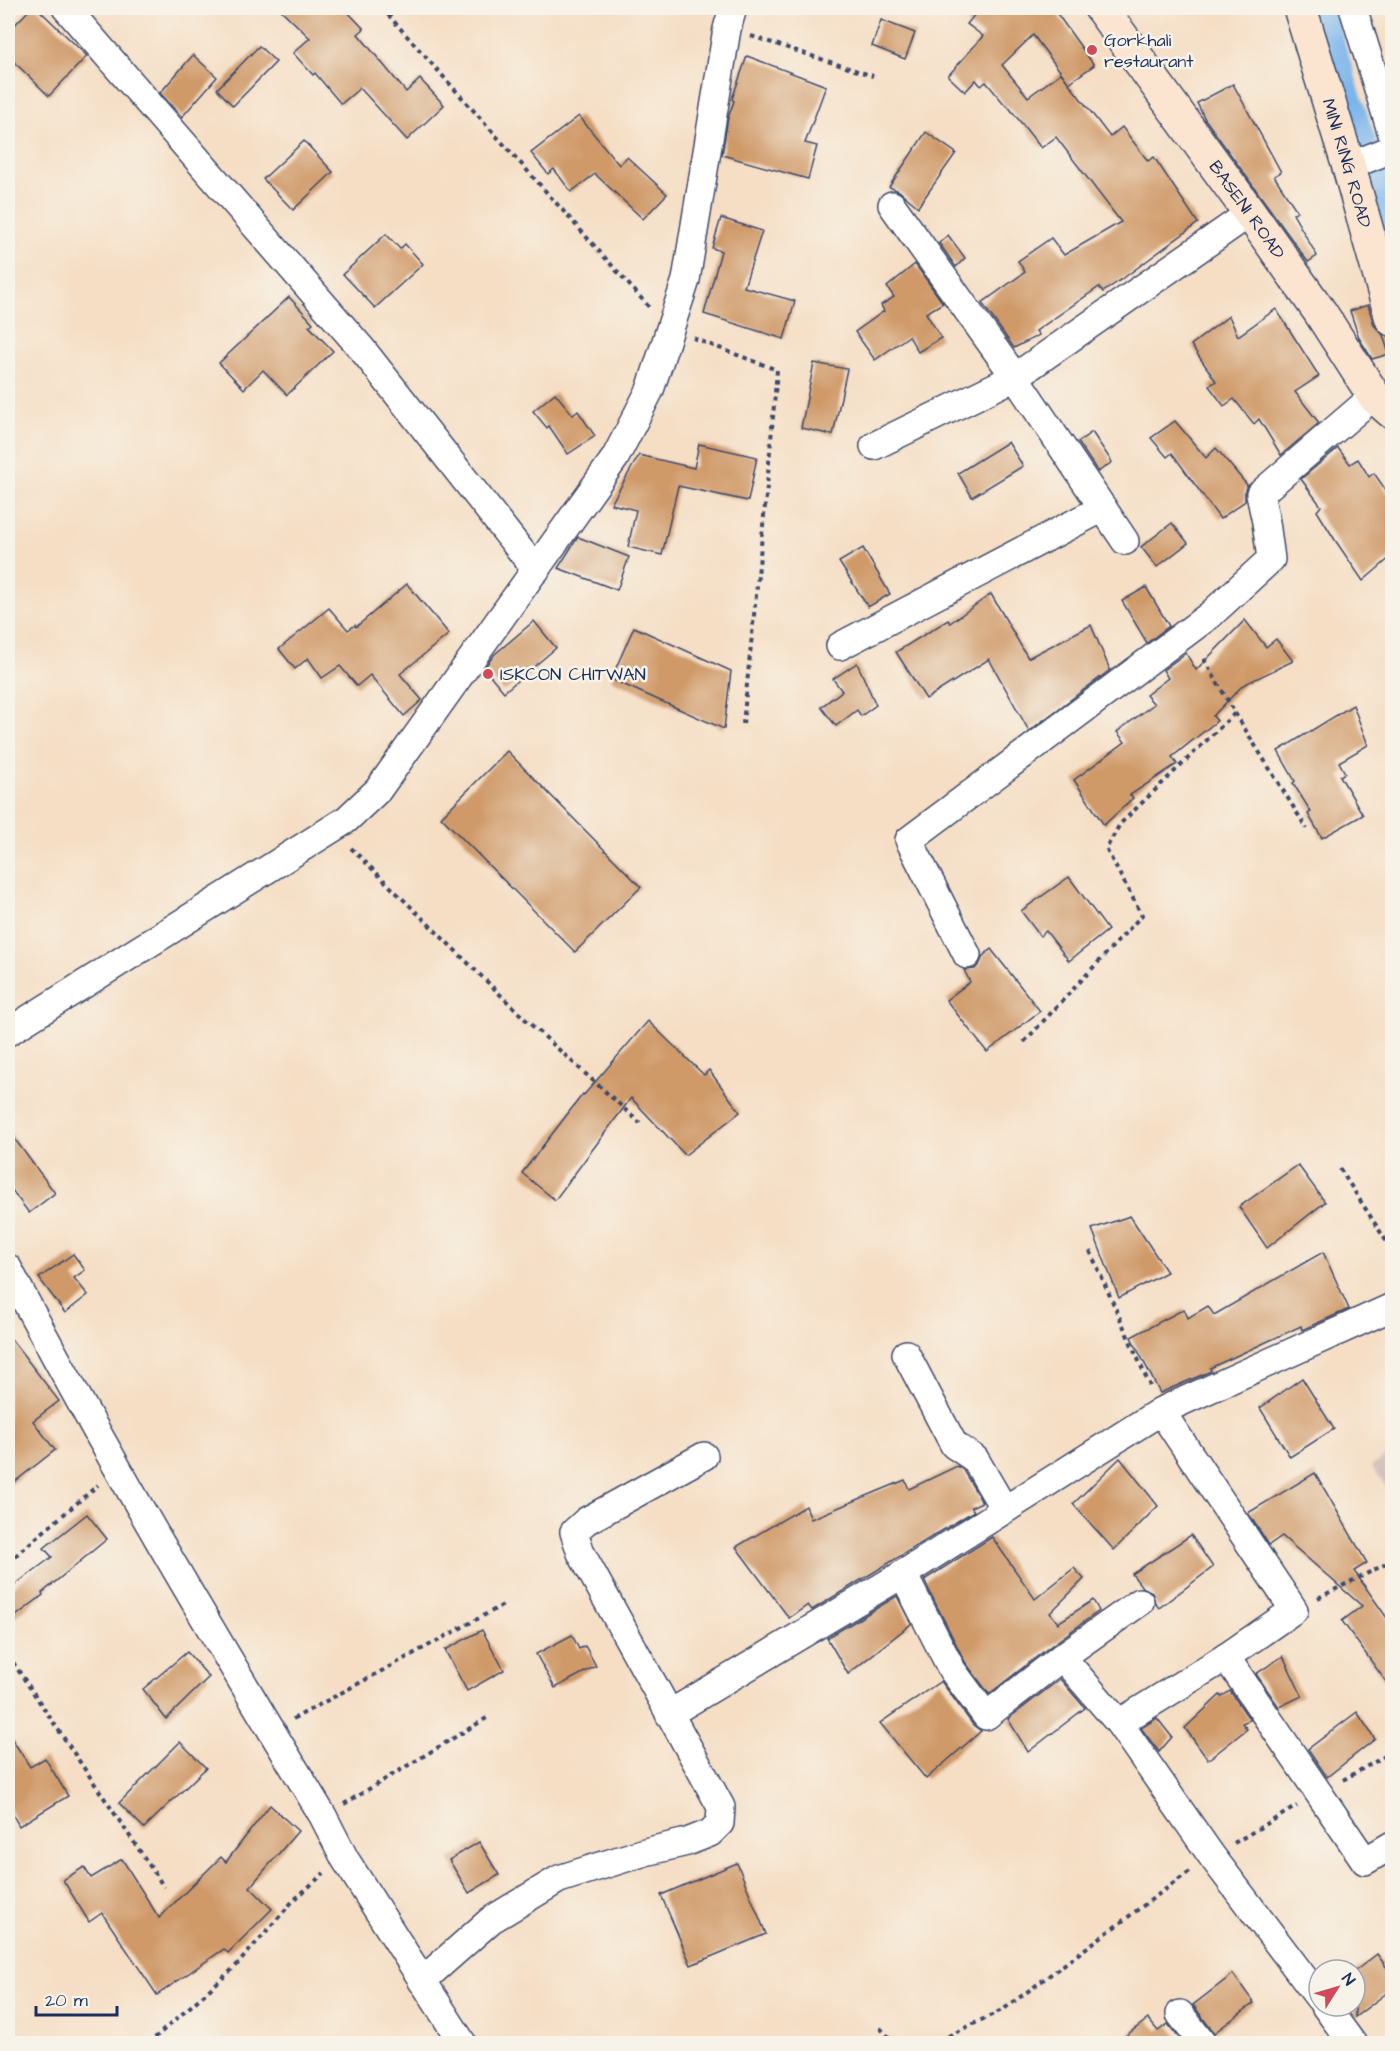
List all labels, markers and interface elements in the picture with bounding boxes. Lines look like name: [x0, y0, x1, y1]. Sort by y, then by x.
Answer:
place label: Gorkhali restaurant: [1104, 28, 1194, 74]
marker: Gorkhali restaurant: [1085, 43, 1099, 57]
street label: MINI RING ROAD: [1316, 95, 1378, 231]
street label: BASENI ROAD: [1203, 155, 1291, 264]
place label: ISKCON CHITWAN: [500, 662, 646, 687]
marker: ISKCON CHITWAN: [481, 667, 495, 681]
north arrow: [1307, 1958, 1367, 2018]
text: N: [1336, 1969, 1360, 1990]
scale bar: [36, 1979, 117, 2017]
text: 20 m: [45, 1988, 88, 2013]

